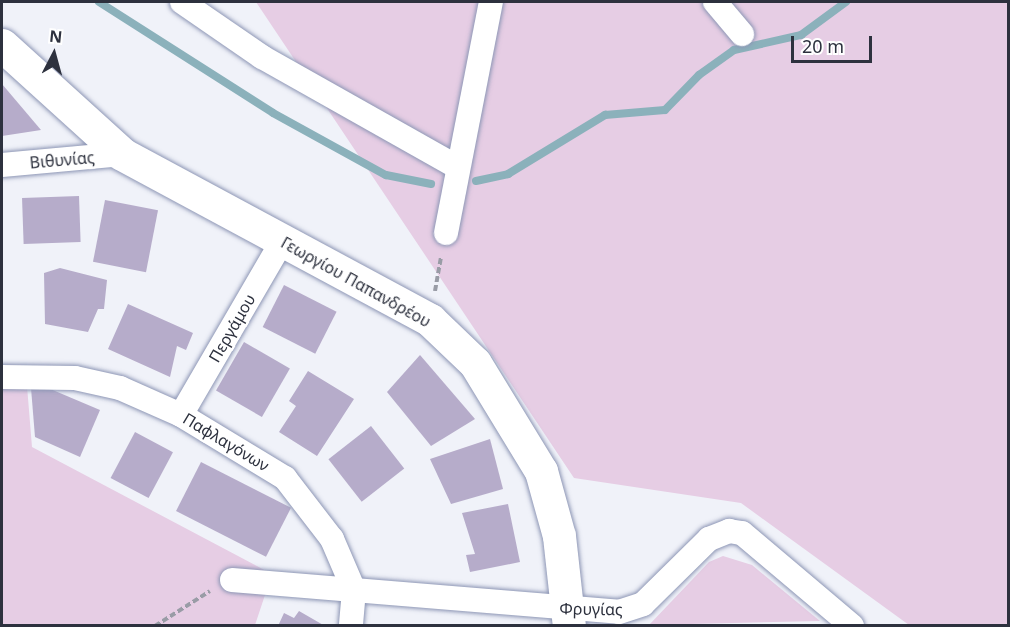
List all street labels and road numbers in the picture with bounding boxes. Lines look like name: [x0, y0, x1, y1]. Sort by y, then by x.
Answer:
street label: Βιθυνίας: [29, 148, 95, 172]
street label: Γεωργίου Παπανδρέου: [278, 233, 434, 331]
street label: Περγάμου: [205, 290, 259, 366]
street label: Παφλαγόνων: [179, 409, 273, 475]
street label: Φρυγίας: [559, 599, 623, 619]

